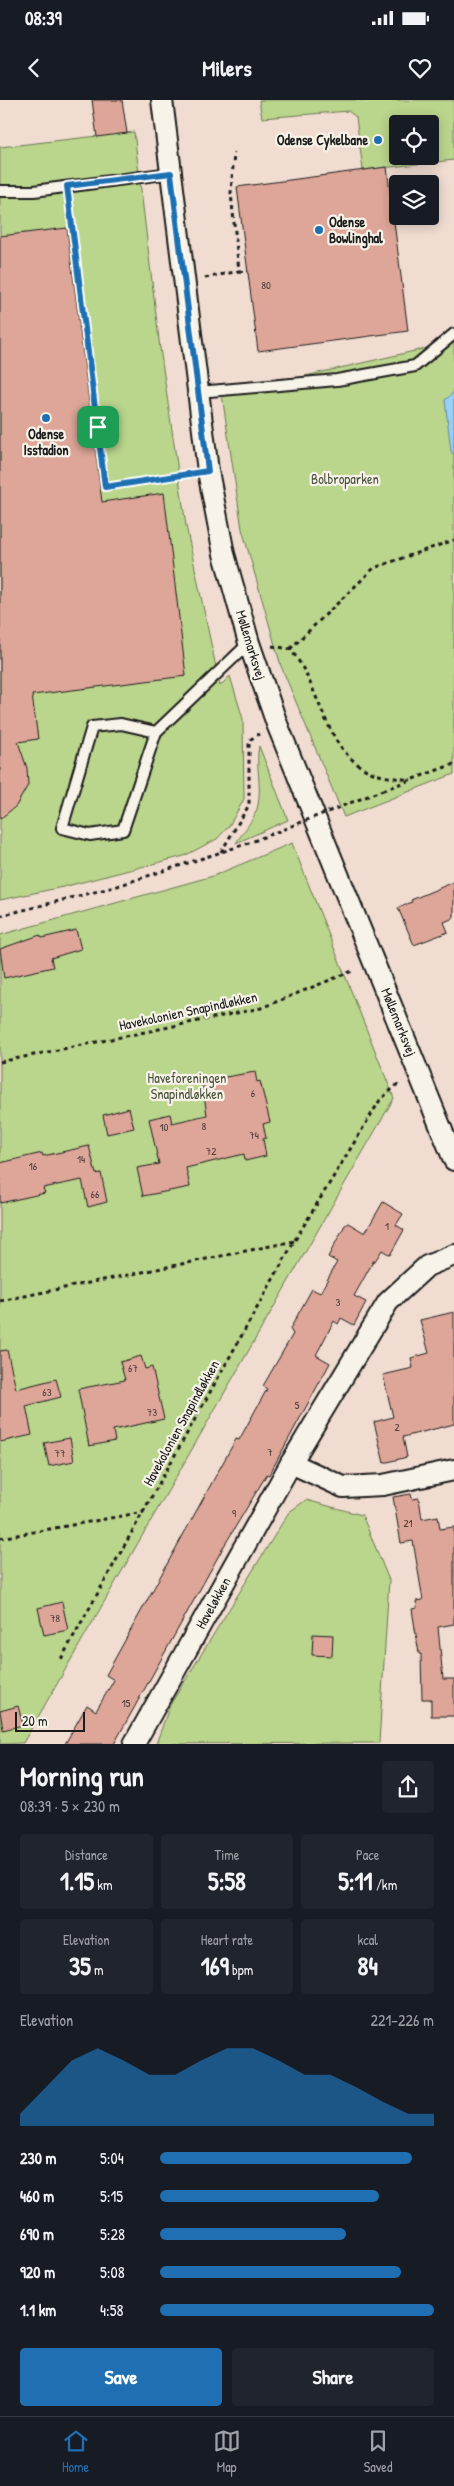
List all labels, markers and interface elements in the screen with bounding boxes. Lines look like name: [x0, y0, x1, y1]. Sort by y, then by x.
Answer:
text: 08:39: [25, 5, 62, 31]
text: Milers: [202, 53, 252, 83]
icon: back: [20, 54, 48, 82]
icon: heart: [406, 54, 434, 82]
map controls: [389, 115, 439, 225]
button: locate: [389, 115, 439, 165]
place label: Odense Cykelbane: [277, 130, 368, 151]
marker: Odense Cykelbane: [372, 134, 384, 146]
button: layers: [389, 175, 439, 225]
place label: Odense Bowlinghal: [329, 212, 383, 249]
marker: Odense Bowlinghal: [313, 224, 325, 236]
house number: 80: [261, 278, 271, 292]
pin: [77, 406, 119, 448]
marker: Odense Isstadion: [40, 412, 52, 424]
icon: arrive: [84, 413, 112, 441]
place label: Odense Isstadion: [24, 424, 68, 459]
park label: Bolbroparken: [311, 469, 379, 489]
street label: Møllemarksvej: [231, 608, 271, 682]
street label: Møllemarksvej: [376, 985, 422, 1059]
street label: Havekolonien Snapindløkken: [117, 987, 259, 1035]
park label: Haveforeningen Snapindløkken: [148, 1068, 226, 1104]
house number: 6: [251, 1086, 256, 1100]
house number: 8: [202, 1119, 207, 1133]
house number: 10: [160, 1120, 169, 1134]
house number: 74: [249, 1128, 259, 1142]
house number: 72: [206, 1144, 216, 1158]
house number: 14: [77, 1152, 85, 1166]
house number: 16: [29, 1159, 38, 1173]
house number: 66: [91, 1187, 100, 1201]
house number: 1: [385, 1219, 389, 1233]
house number: 3: [336, 1295, 341, 1309]
street label: Havekolonien Snapindløkken: [138, 1357, 224, 1489]
house number: 67: [128, 1361, 138, 1375]
house number: 63: [42, 1385, 52, 1399]
house number: 5: [295, 1398, 300, 1412]
house number: 73: [147, 1405, 157, 1419]
house number: 2: [394, 1420, 400, 1434]
house number: 7: [267, 1445, 273, 1459]
house number: 77: [55, 1446, 65, 1460]
house number: 9: [232, 1506, 236, 1520]
house number: 21: [403, 1516, 413, 1530]
street label: Haveløkken: [191, 1574, 235, 1632]
house number: 78: [50, 1611, 60, 1625]
house number: 15: [122, 1696, 131, 1710]
scale bar: [15, 1708, 85, 1732]
text: 20 m: [22, 1711, 48, 1730]
text: Morning run: [20, 1757, 144, 1795]
button: share: [382, 1761, 434, 1813]
text: 08:39 · 5 × 230 m: [20, 1795, 120, 1817]
text: Distance: [65, 1845, 108, 1864]
text: Time: [215, 1845, 239, 1864]
text: Pace: [356, 1845, 379, 1864]
text: 1.15: [60, 1864, 94, 1898]
text: 5:58: [208, 1864, 246, 1898]
text: 5:11: [338, 1864, 373, 1898]
text: km: [94, 1875, 113, 1894]
text: /km: [373, 1875, 397, 1894]
text: Elevation: [63, 1930, 110, 1949]
text: Heart rate: [201, 1930, 253, 1949]
text: kcal: [357, 1930, 378, 1949]
text: 35: [69, 1949, 91, 1983]
text: 169: [201, 1949, 229, 1983]
text: 84: [358, 1949, 378, 1983]
text: m: [91, 1960, 104, 1979]
text: bpm: [229, 1960, 253, 1979]
text: Elevation: [20, 2009, 73, 2031]
text: 221–226 m: [371, 2009, 434, 2031]
text: 230 m: [20, 2147, 56, 2169]
text: 5:04: [100, 2147, 124, 2169]
text: 460 m: [20, 2185, 54, 2207]
text: 5:15: [100, 2185, 123, 2207]
text: 690 m: [20, 2223, 54, 2245]
text: 5:28: [100, 2223, 125, 2245]
text: 920 m: [20, 2261, 55, 2283]
text: 5:08: [100, 2261, 125, 2283]
text: 1.1 km: [20, 2299, 56, 2321]
text: 4:58: [100, 2299, 123, 2321]
button: Save: [20, 2348, 222, 2406]
button: Share: [232, 2348, 434, 2406]
tab: Home: [62, 2427, 90, 2476]
tab: Map: [213, 2427, 241, 2476]
tab: Saved: [364, 2427, 392, 2476]

